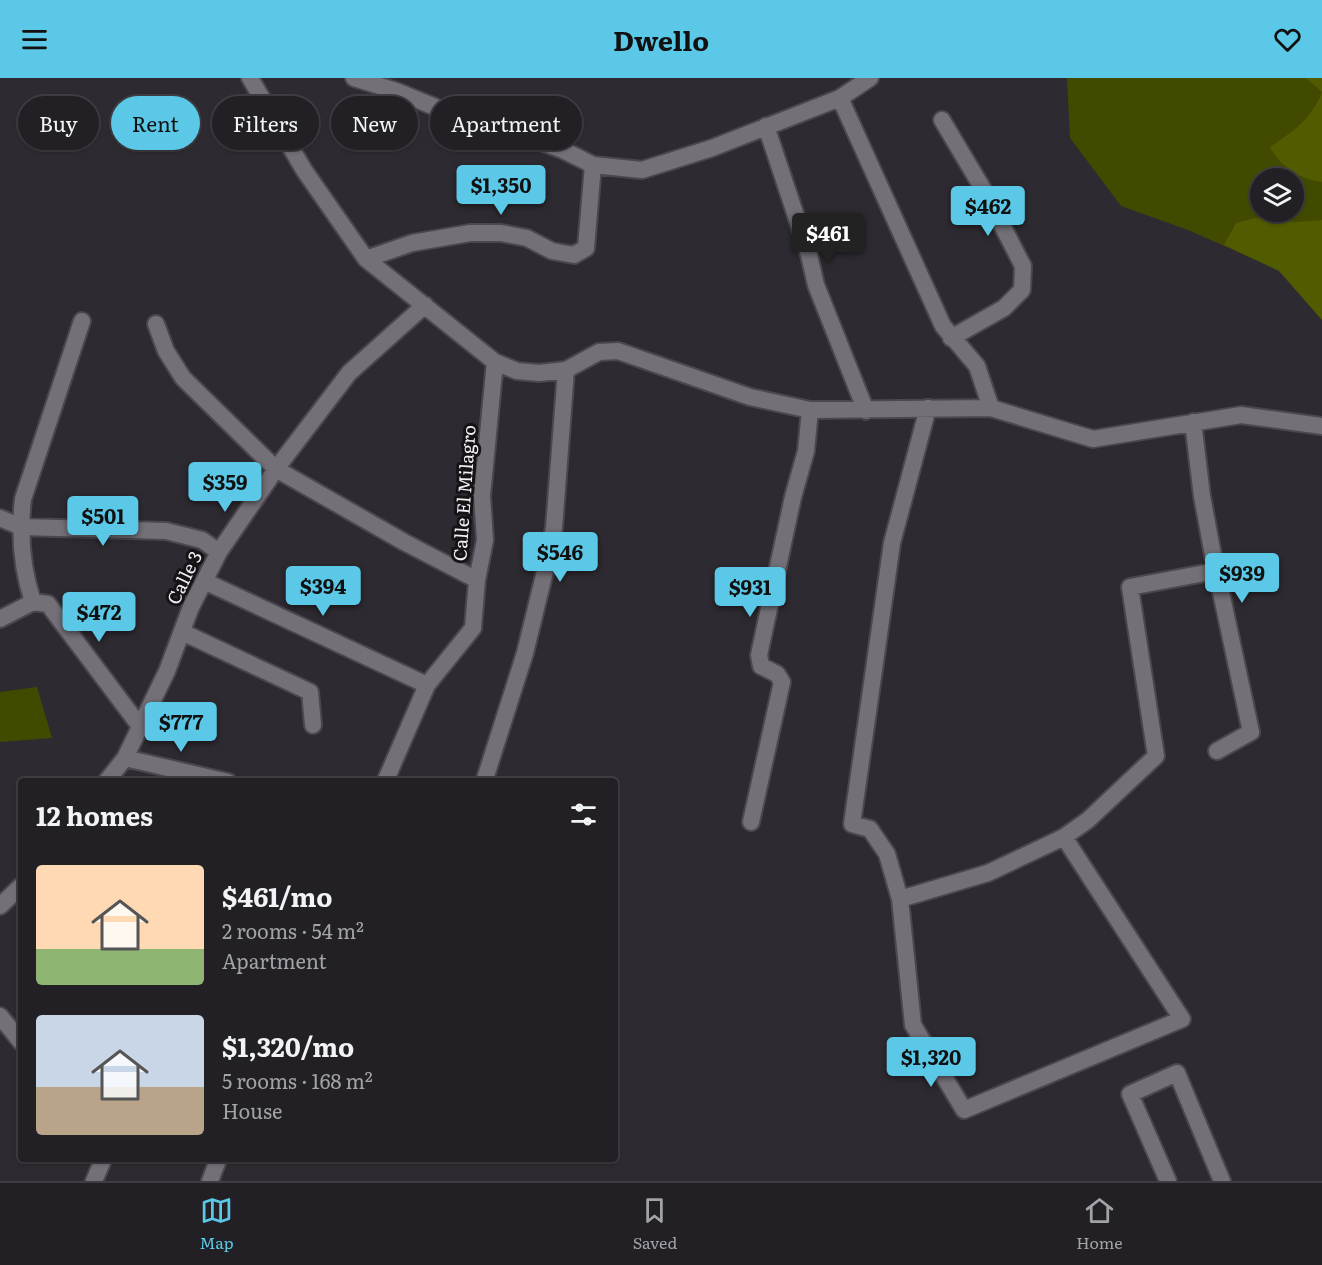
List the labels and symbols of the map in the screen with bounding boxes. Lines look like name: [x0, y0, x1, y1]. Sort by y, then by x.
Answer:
pin: $1,350: [452, 165, 550, 216]
pin: $462: [952, 186, 1024, 237]
pin: $461: [792, 213, 864, 264]
street label: Calle El Milagro: [445, 424, 482, 562]
pin: $359: [189, 462, 261, 513]
pin: $501: [67, 496, 139, 547]
pin: $546: [524, 532, 596, 583]
street label: Calle 3: [159, 546, 208, 609]
pin: $939: [1206, 553, 1278, 604]
pin: $394: [287, 566, 359, 617]
pin: $931: [714, 567, 786, 618]
pin: $472: [63, 592, 135, 643]
pin: $777: [145, 702, 217, 753]
pin: $1,320: [882, 1037, 980, 1088]

